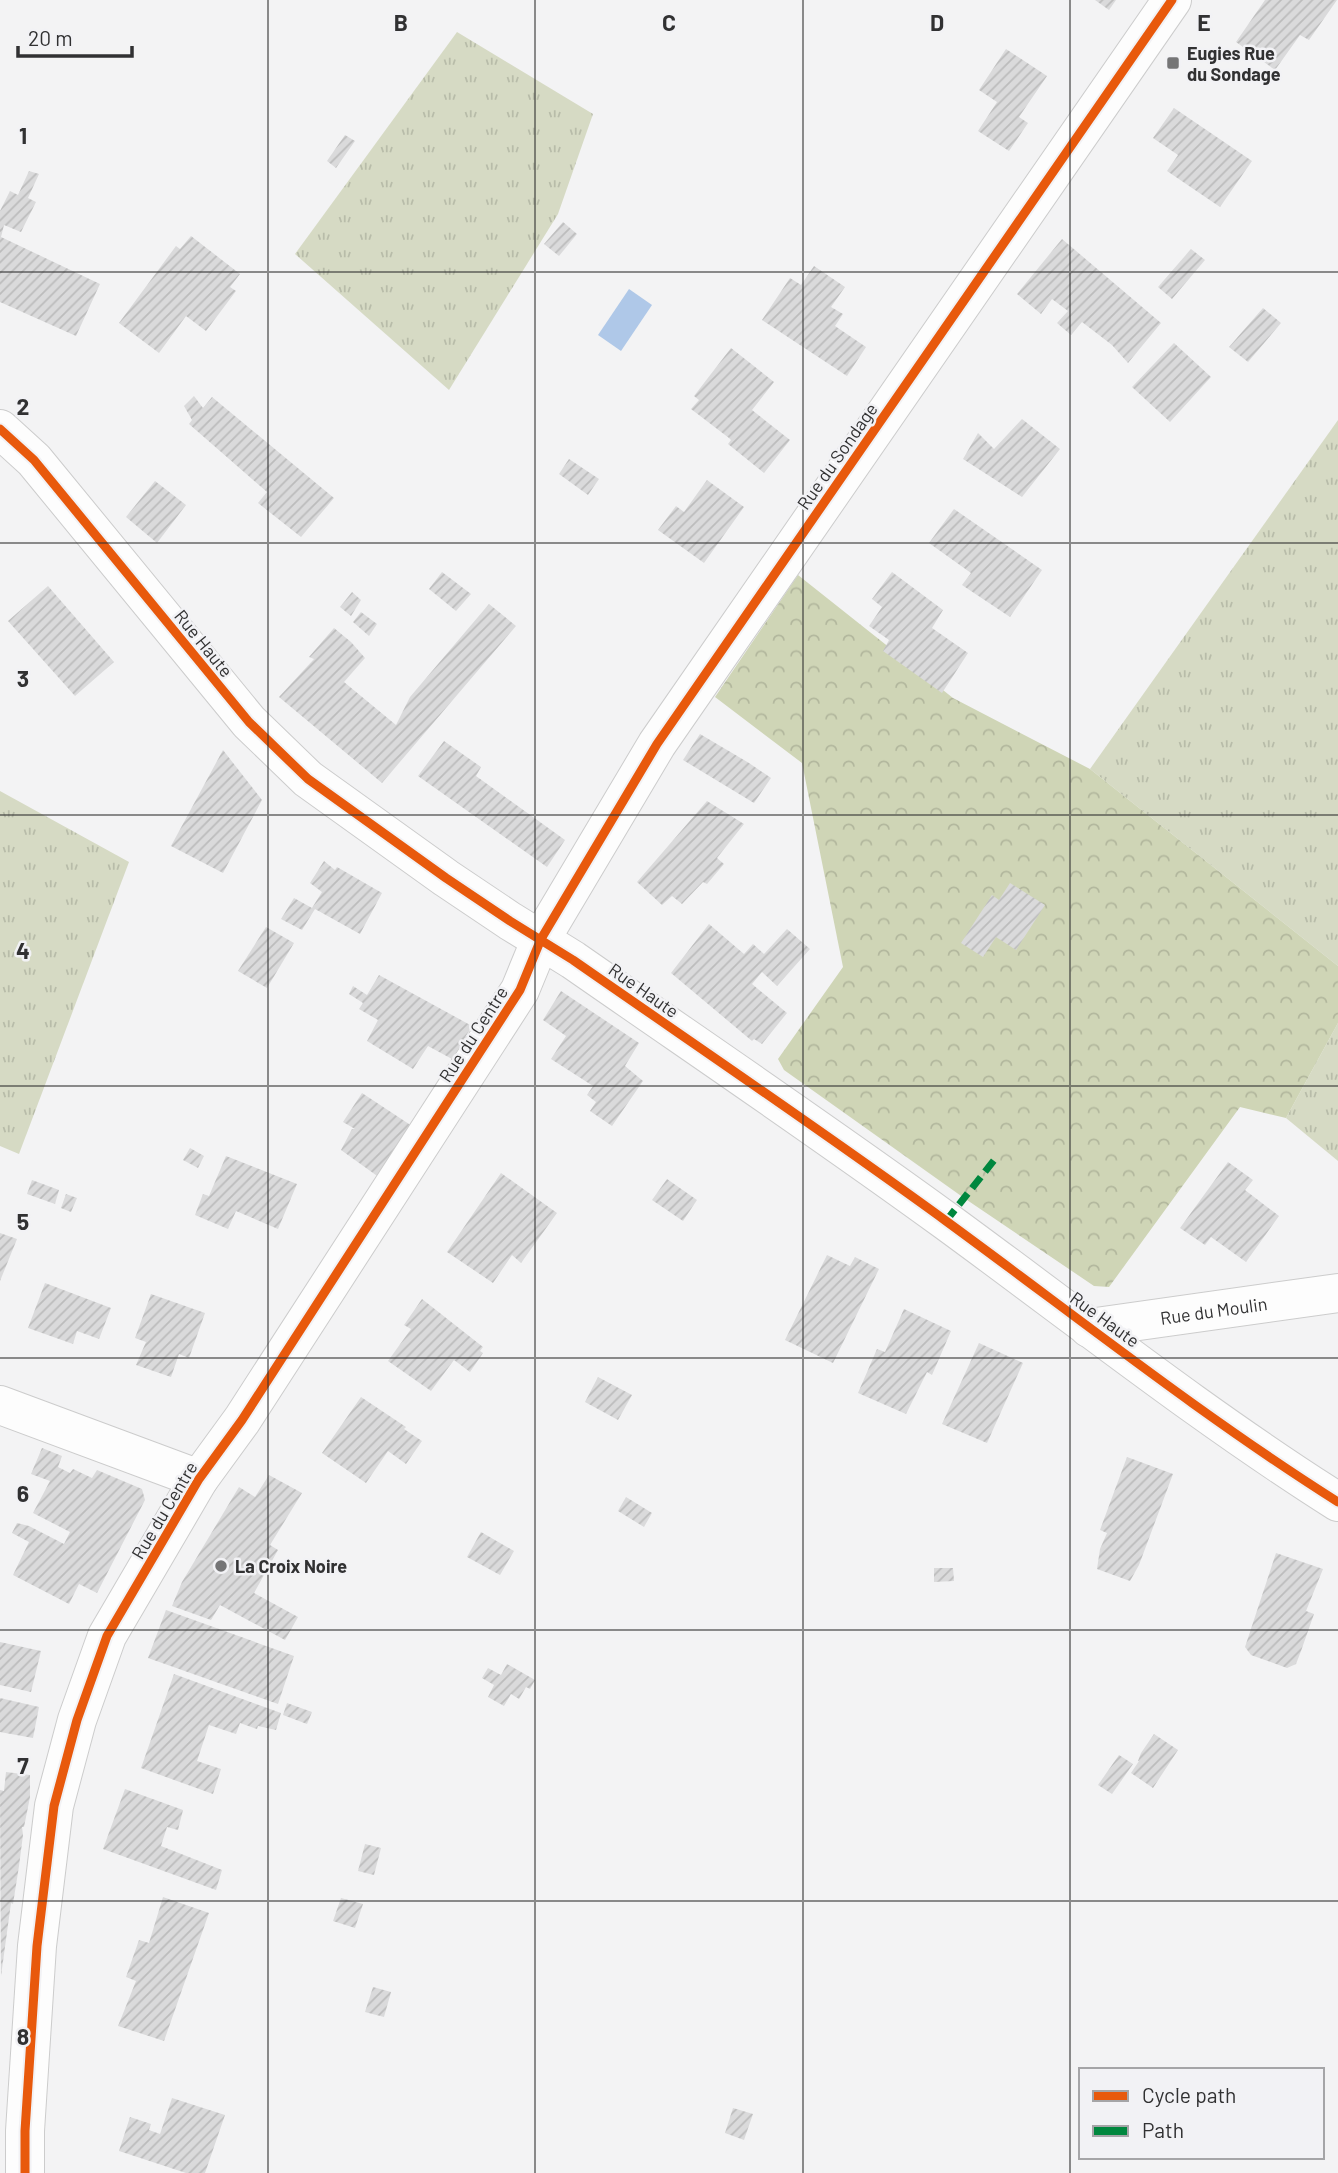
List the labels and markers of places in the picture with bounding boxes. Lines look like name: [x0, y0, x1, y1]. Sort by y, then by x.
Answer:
place label: Eugies Rue du Sondage: [1187, 42, 1281, 85]
marker: Eugies Rue du Sondage: [1165, 55, 1181, 71]
place label: La Croix Noire: [235, 1555, 347, 1577]
marker: La Croix Noire: [213, 1558, 229, 1574]

